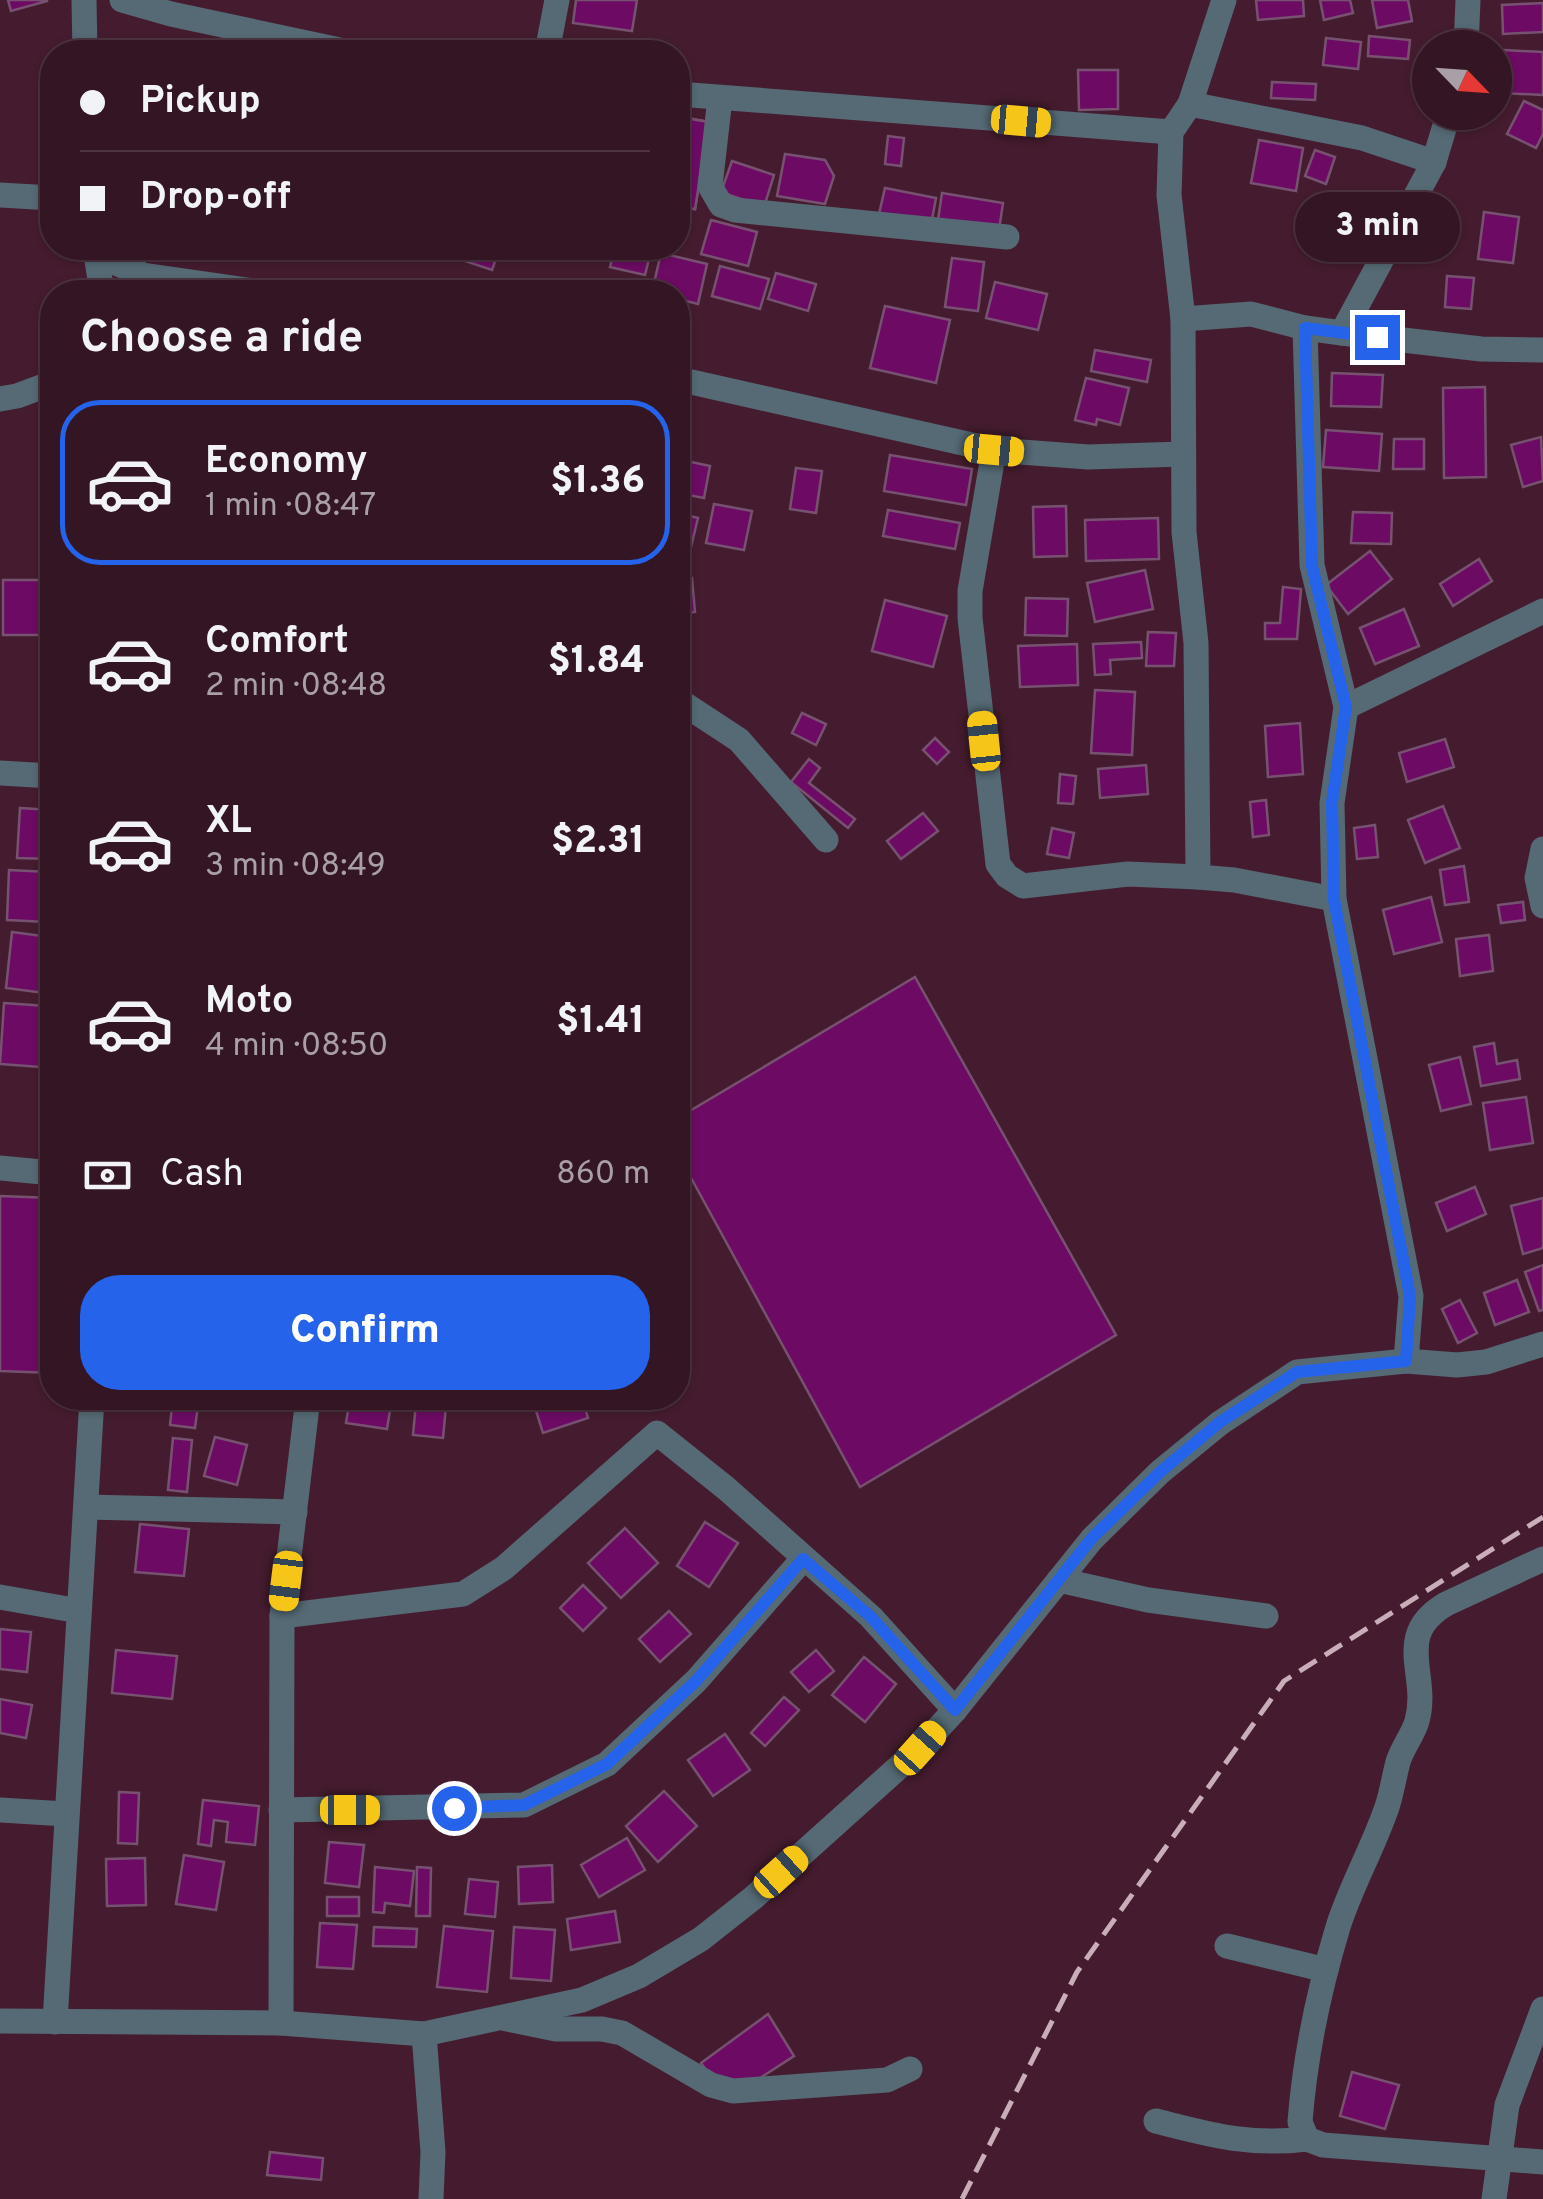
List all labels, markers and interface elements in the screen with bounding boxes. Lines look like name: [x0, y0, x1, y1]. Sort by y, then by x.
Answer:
north arrow: [1412, 30, 1512, 130]
map controls: [1412, 30, 1512, 130]
text: Pickup: [140, 78, 261, 127]
car: [990, 103, 1052, 139]
text: Drop-off: [140, 174, 291, 223]
callout: 3 min: [1294, 192, 1460, 262]
text: 3 min: [1335, 207, 1420, 247]
text: Choose a ride: [80, 311, 363, 368]
route end: [1355, 315, 1400, 360]
car: [963, 432, 1025, 468]
icon: car: [85, 438, 175, 528]
text: Economy: [205, 438, 367, 487]
text: $1.36: [550, 458, 645, 507]
text: 1 min · 08:47: [205, 487, 376, 527]
icon: car: [85, 618, 175, 708]
text: Comfort: [205, 618, 349, 667]
text: $1.84: [548, 638, 645, 687]
text: 2 min · 08:48: [205, 667, 387, 707]
car: [966, 710, 1002, 772]
icon: car: [85, 798, 175, 888]
text: XL: [205, 798, 252, 847]
text: $2.31: [551, 818, 645, 867]
text: 3 min · 08:49: [205, 847, 386, 887]
icon: car: [85, 978, 175, 1068]
text: Moto: [205, 978, 293, 1027]
text: $1.41: [556, 998, 645, 1047]
text: 4 min · 08:50: [205, 1027, 388, 1067]
icon: cash: [80, 1148, 135, 1203]
text: Cash: [160, 1151, 244, 1200]
text: 860 m: [556, 1155, 650, 1195]
button: Confirm: [80, 1275, 650, 1390]
car: [267, 1549, 305, 1613]
car: [889, 1716, 951, 1780]
route start: [432, 1786, 477, 1831]
car: [320, 1795, 380, 1825]
car: [749, 1841, 813, 1903]

